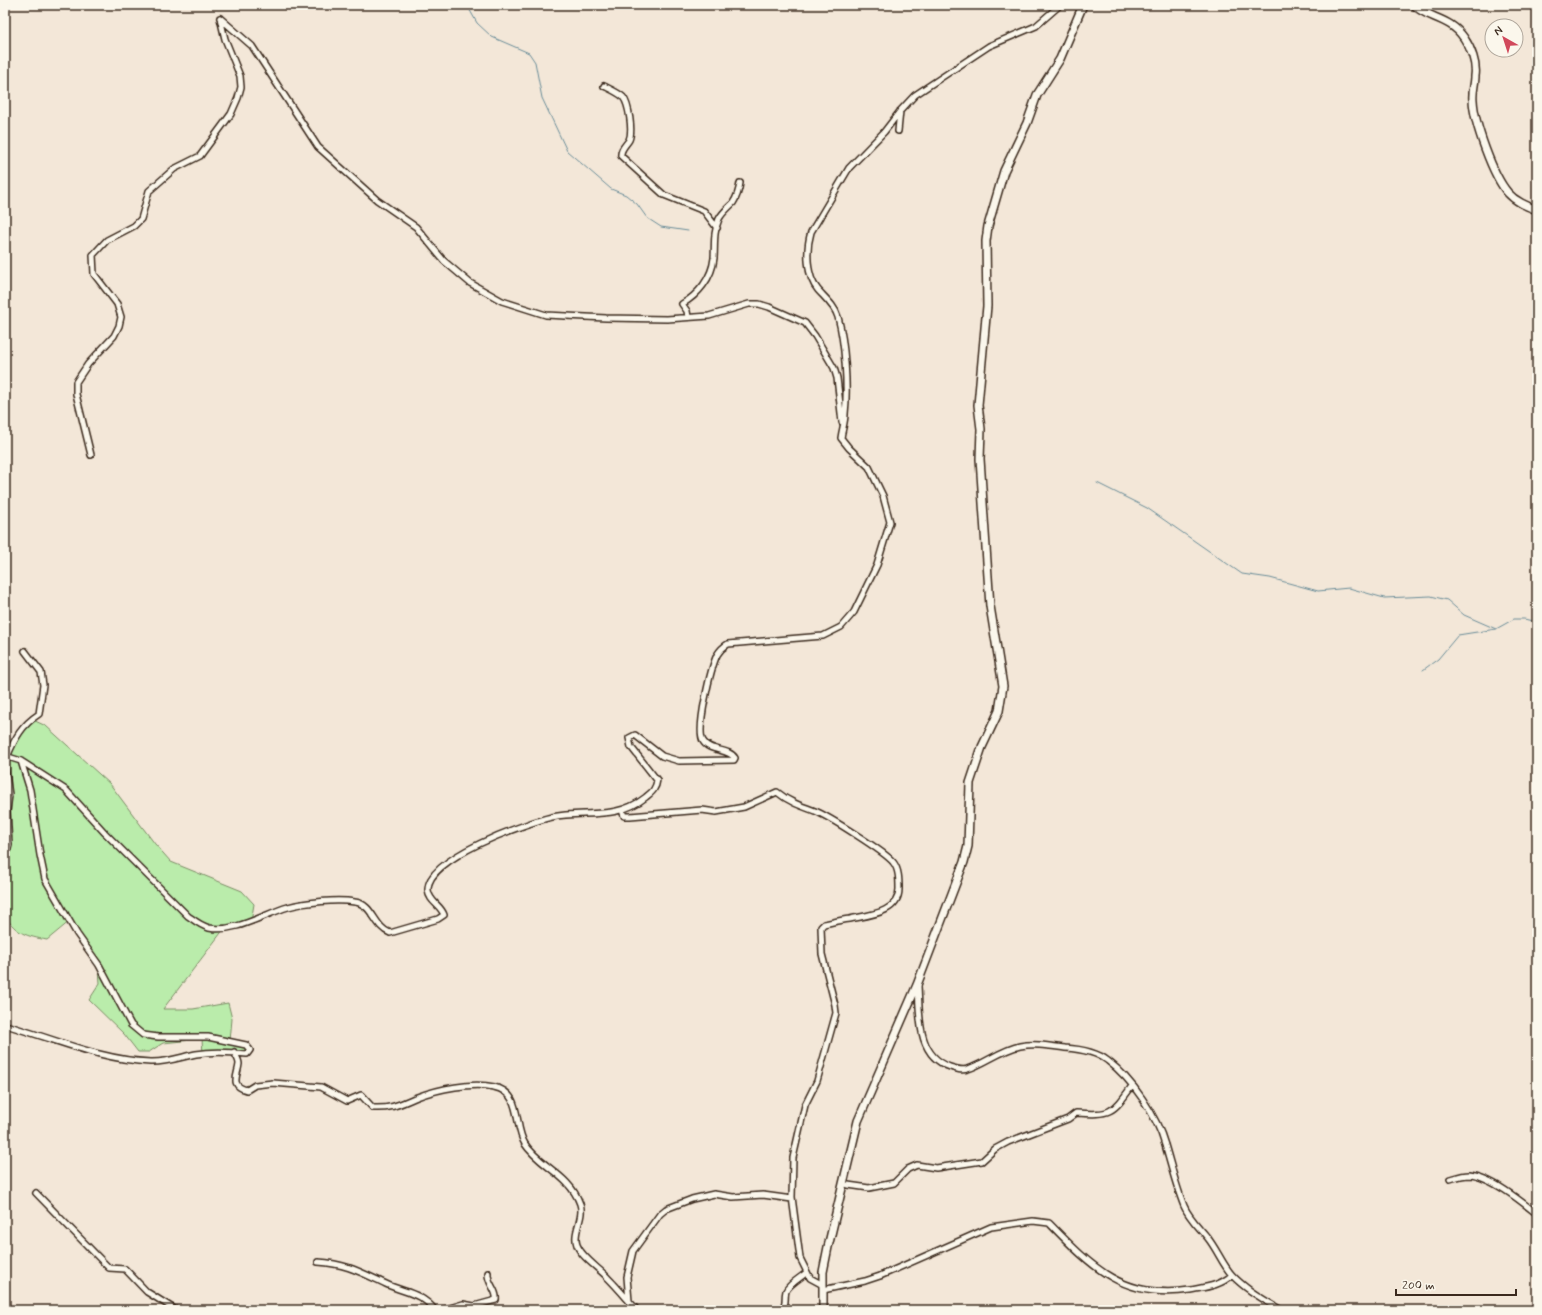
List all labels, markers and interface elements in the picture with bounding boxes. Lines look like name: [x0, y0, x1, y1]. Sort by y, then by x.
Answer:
north arrow: [1484, 18, 1524, 58]
text: N: [1491, 23, 1506, 39]
scale bar: [1396, 1271, 1516, 1297]
text: 200 m: [1402, 1278, 1435, 1294]

